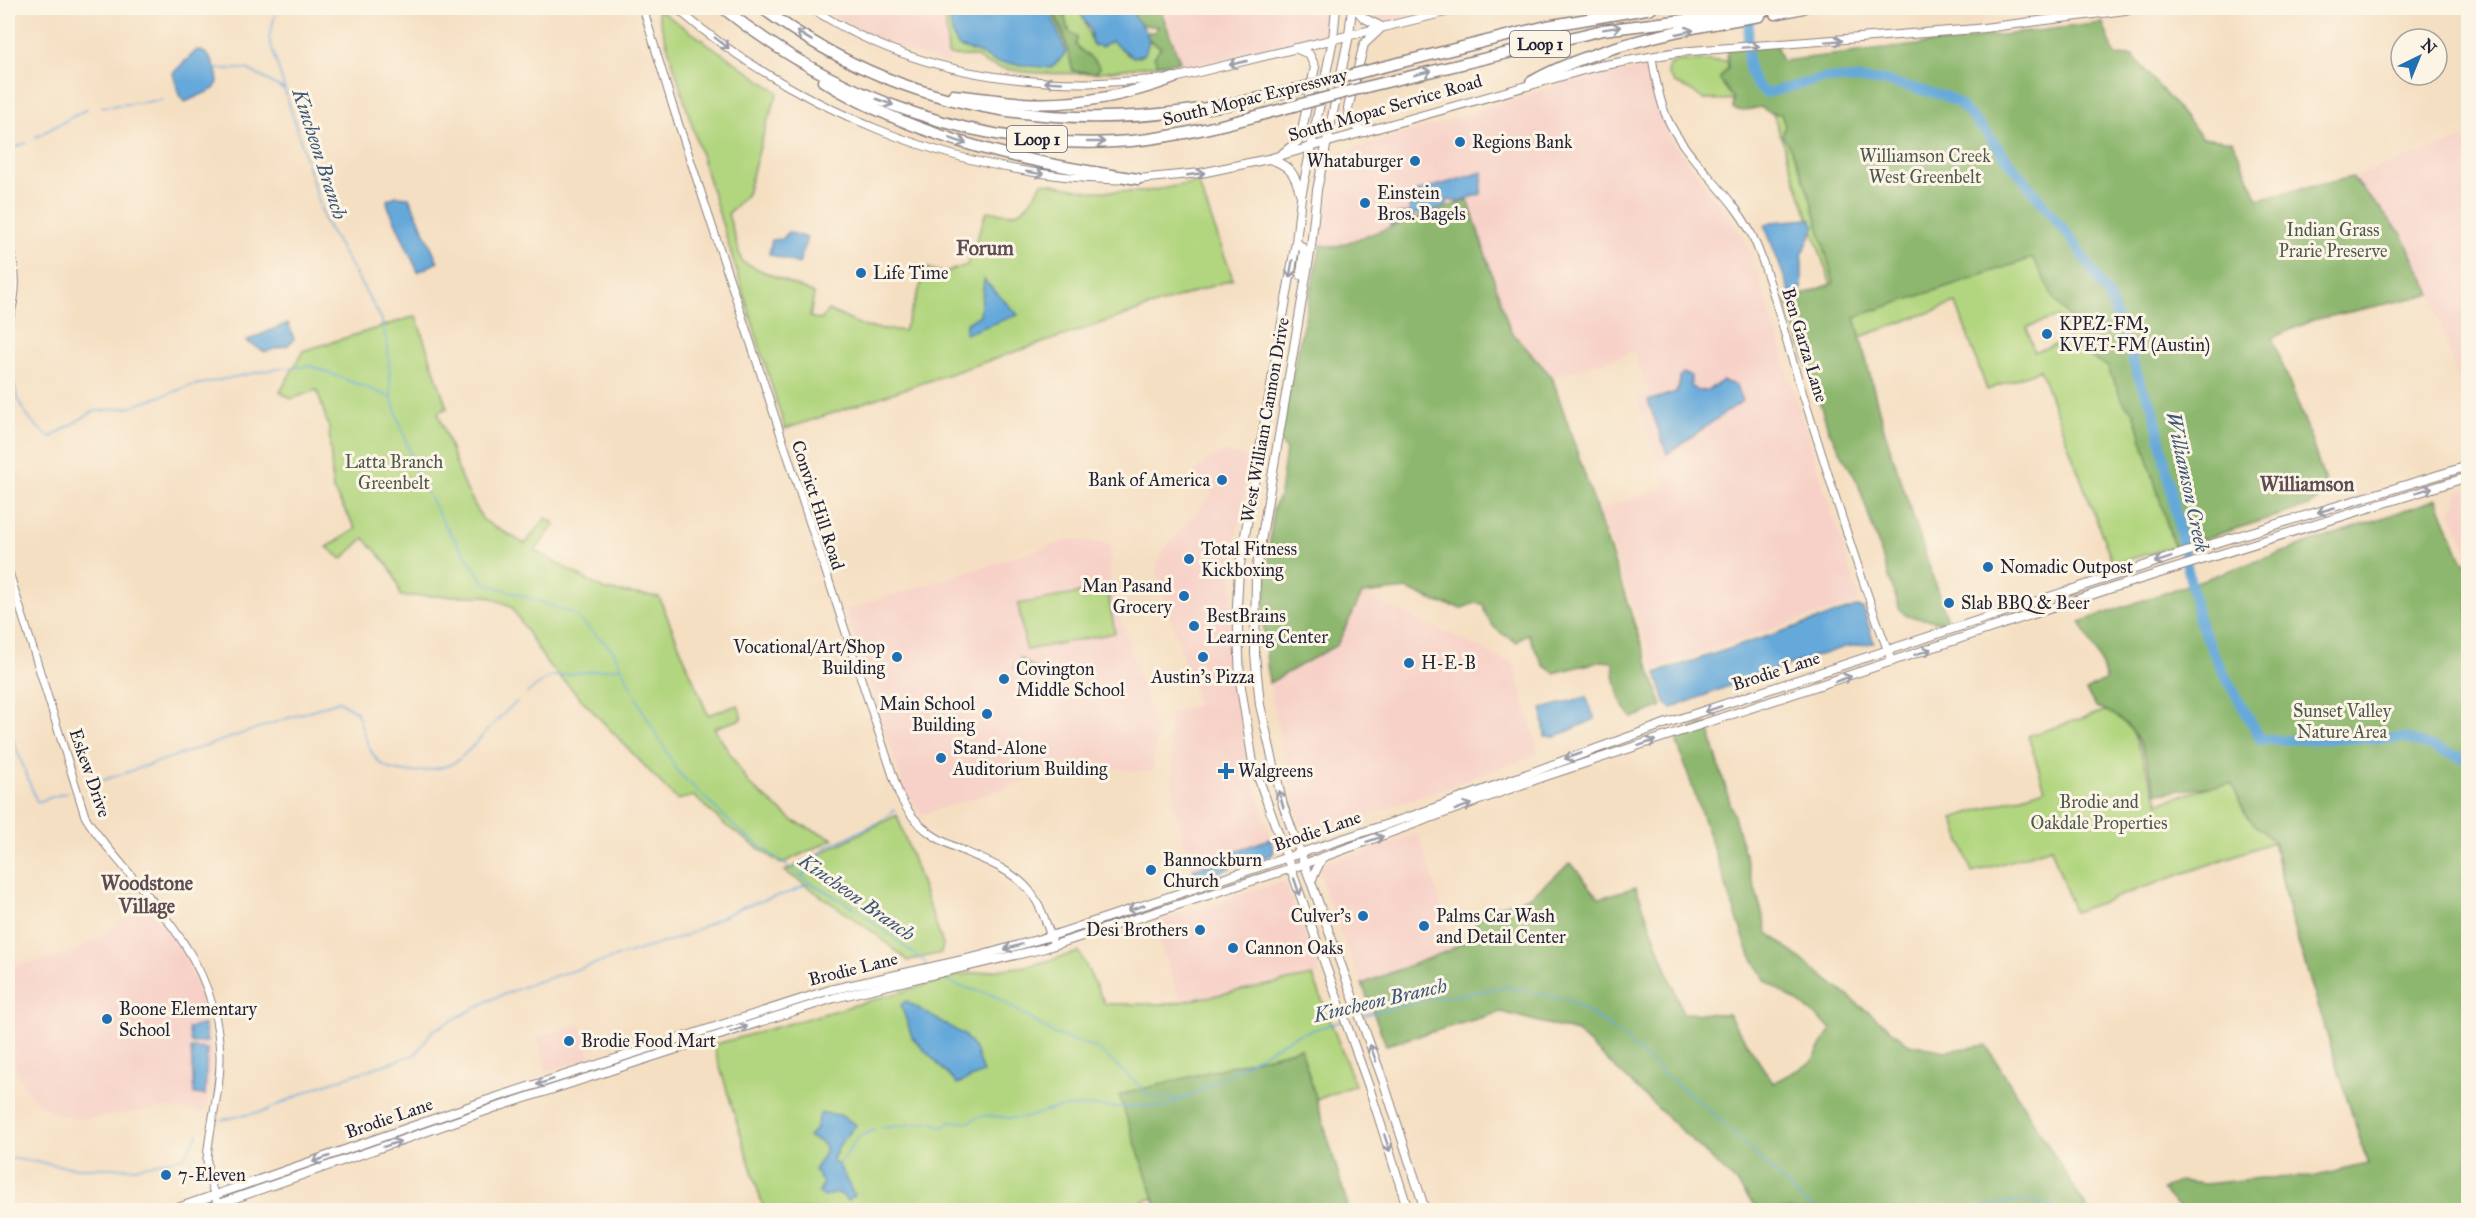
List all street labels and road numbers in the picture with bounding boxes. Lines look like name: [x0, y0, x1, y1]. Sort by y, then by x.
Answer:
road number: Loop 1: [1510, 31, 1570, 57]
street label: South Mopac Expressway: [1160, 63, 1350, 131]
street label: South Mopac Service Road: [1285, 70, 1485, 146]
road number: Loop 1: [1007, 126, 1067, 152]
street label: Ben Garza Lane: [1777, 285, 1833, 405]
street label: West William Cannon Drive: [1236, 316, 1294, 524]
street label: Convict Hill Road: [787, 437, 849, 573]
street label: Brodie Lane: [1729, 646, 1823, 696]
street label: Eskew Drive: [65, 726, 115, 820]
street label: Brodie Lane: [1270, 806, 1364, 856]
street label: Brodie Lane: [806, 947, 900, 991]
street label: Brodie Lane: [342, 1093, 436, 1143]

